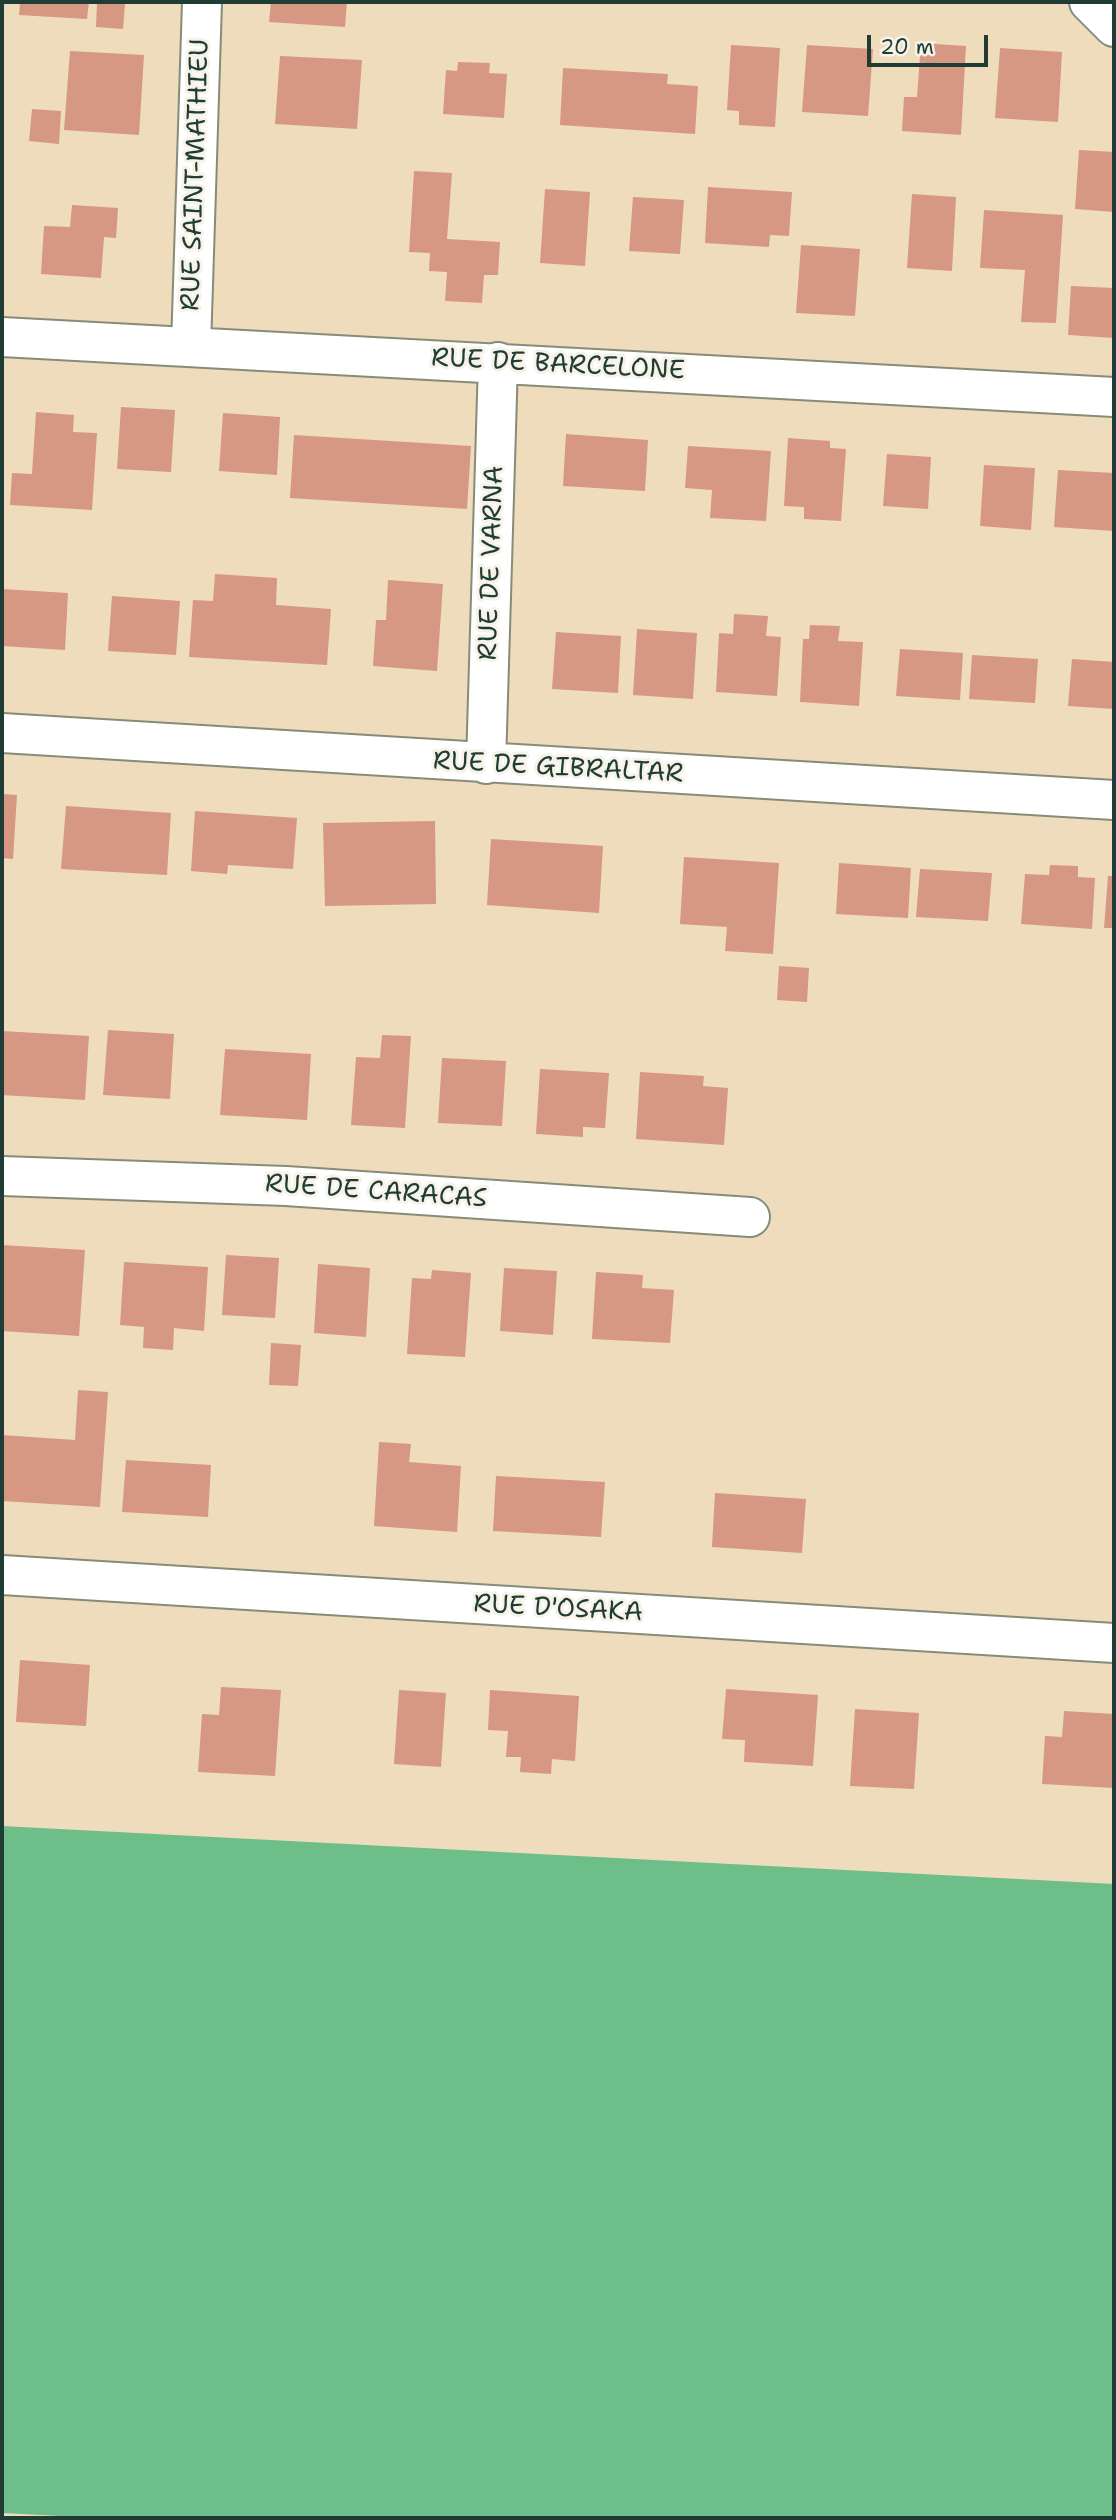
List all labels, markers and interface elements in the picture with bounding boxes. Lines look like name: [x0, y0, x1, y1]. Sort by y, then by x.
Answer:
scale bar: [871, 21, 992, 65]
text: 20 m: [880, 33, 934, 61]
street label: RUE SAINT-MATHIEU: [176, 38, 216, 312]
street label: RUE DE BARCELONE: [430, 343, 686, 387]
street label: RUE DE VARNA: [473, 465, 511, 661]
street label: RUE DE GIBRALTAR: [432, 746, 684, 790]
street label: RUE DE CARACAS: [264, 1169, 488, 1215]
street label: RUE D'OSAKA: [472, 1589, 644, 1629]

